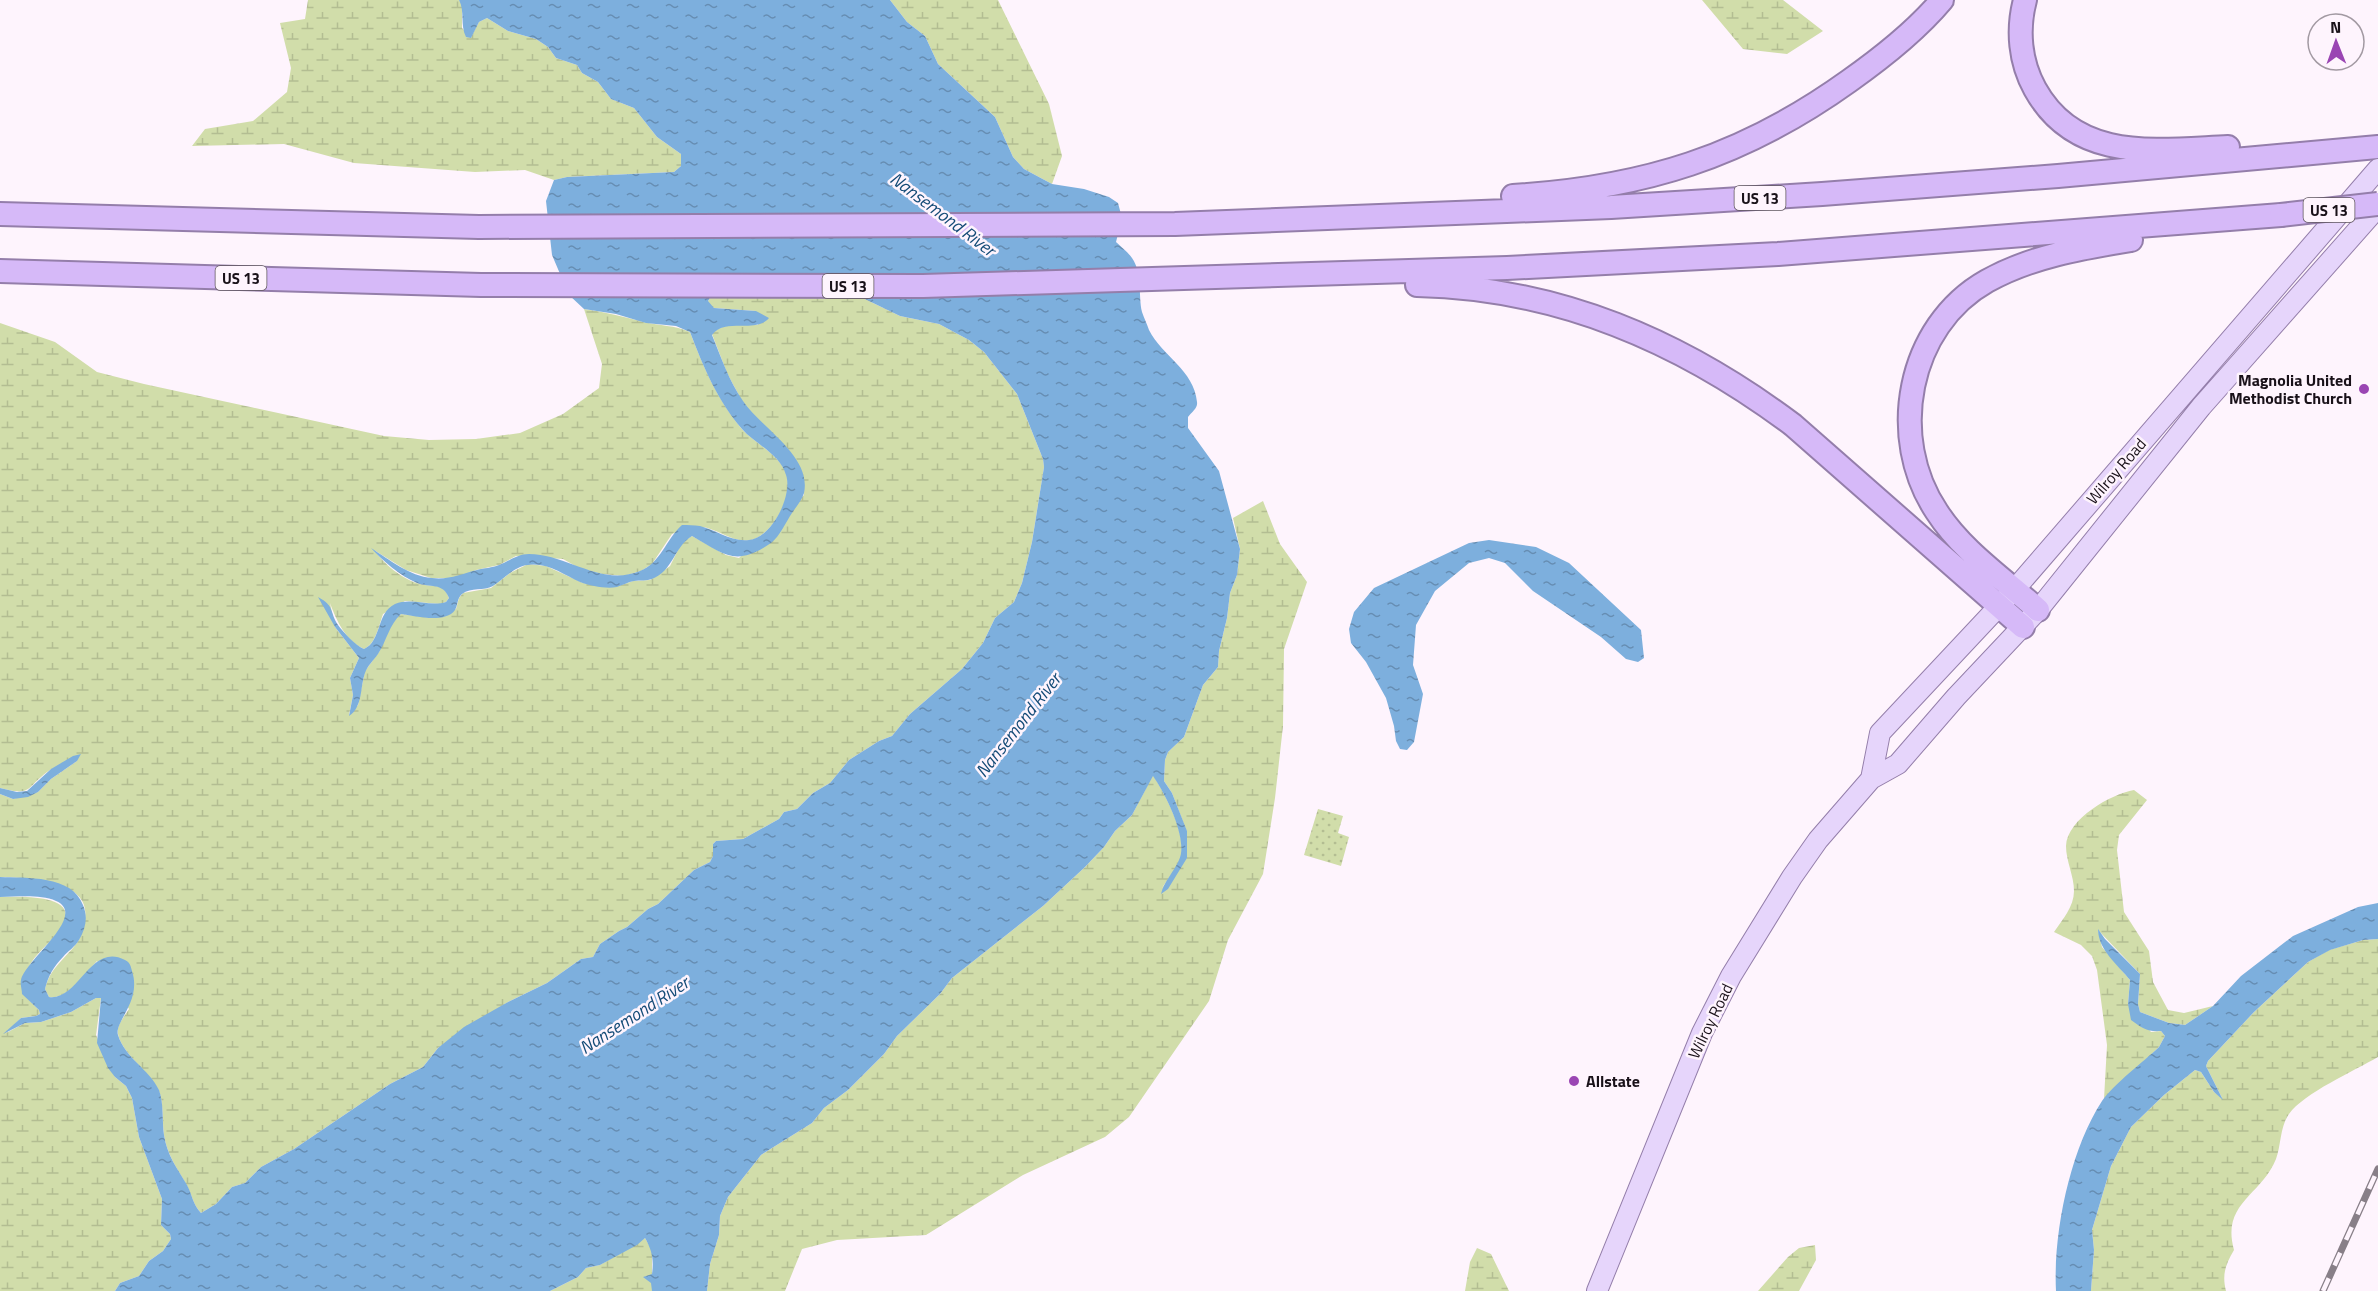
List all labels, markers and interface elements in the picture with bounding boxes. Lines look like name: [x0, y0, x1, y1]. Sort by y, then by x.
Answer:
north arrow: [2306, 12, 2366, 72]
text: N: [2330, 15, 2341, 39]
water label: Nansemond River: [885, 165, 1003, 264]
road number: US 13: [1734, 186, 1786, 210]
road number: US 13: [2304, 198, 2354, 222]
road number: US 13: [216, 266, 266, 290]
road number: US 13: [822, 274, 874, 298]
place label: Magnolia United Methodist Church: [2229, 368, 2352, 410]
marker: Magnolia United Methodist Church: [2357, 382, 2371, 396]
street label: Wilroy Road: [2080, 433, 2152, 509]
water label: Nansemond River: [969, 665, 1069, 783]
water label: Nansemond River: [574, 968, 696, 1061]
street label: Wilroy Road: [1681, 979, 1739, 1063]
place label: Allstate: [1586, 1069, 1640, 1093]
marker: Allstate: [1567, 1074, 1581, 1088]

